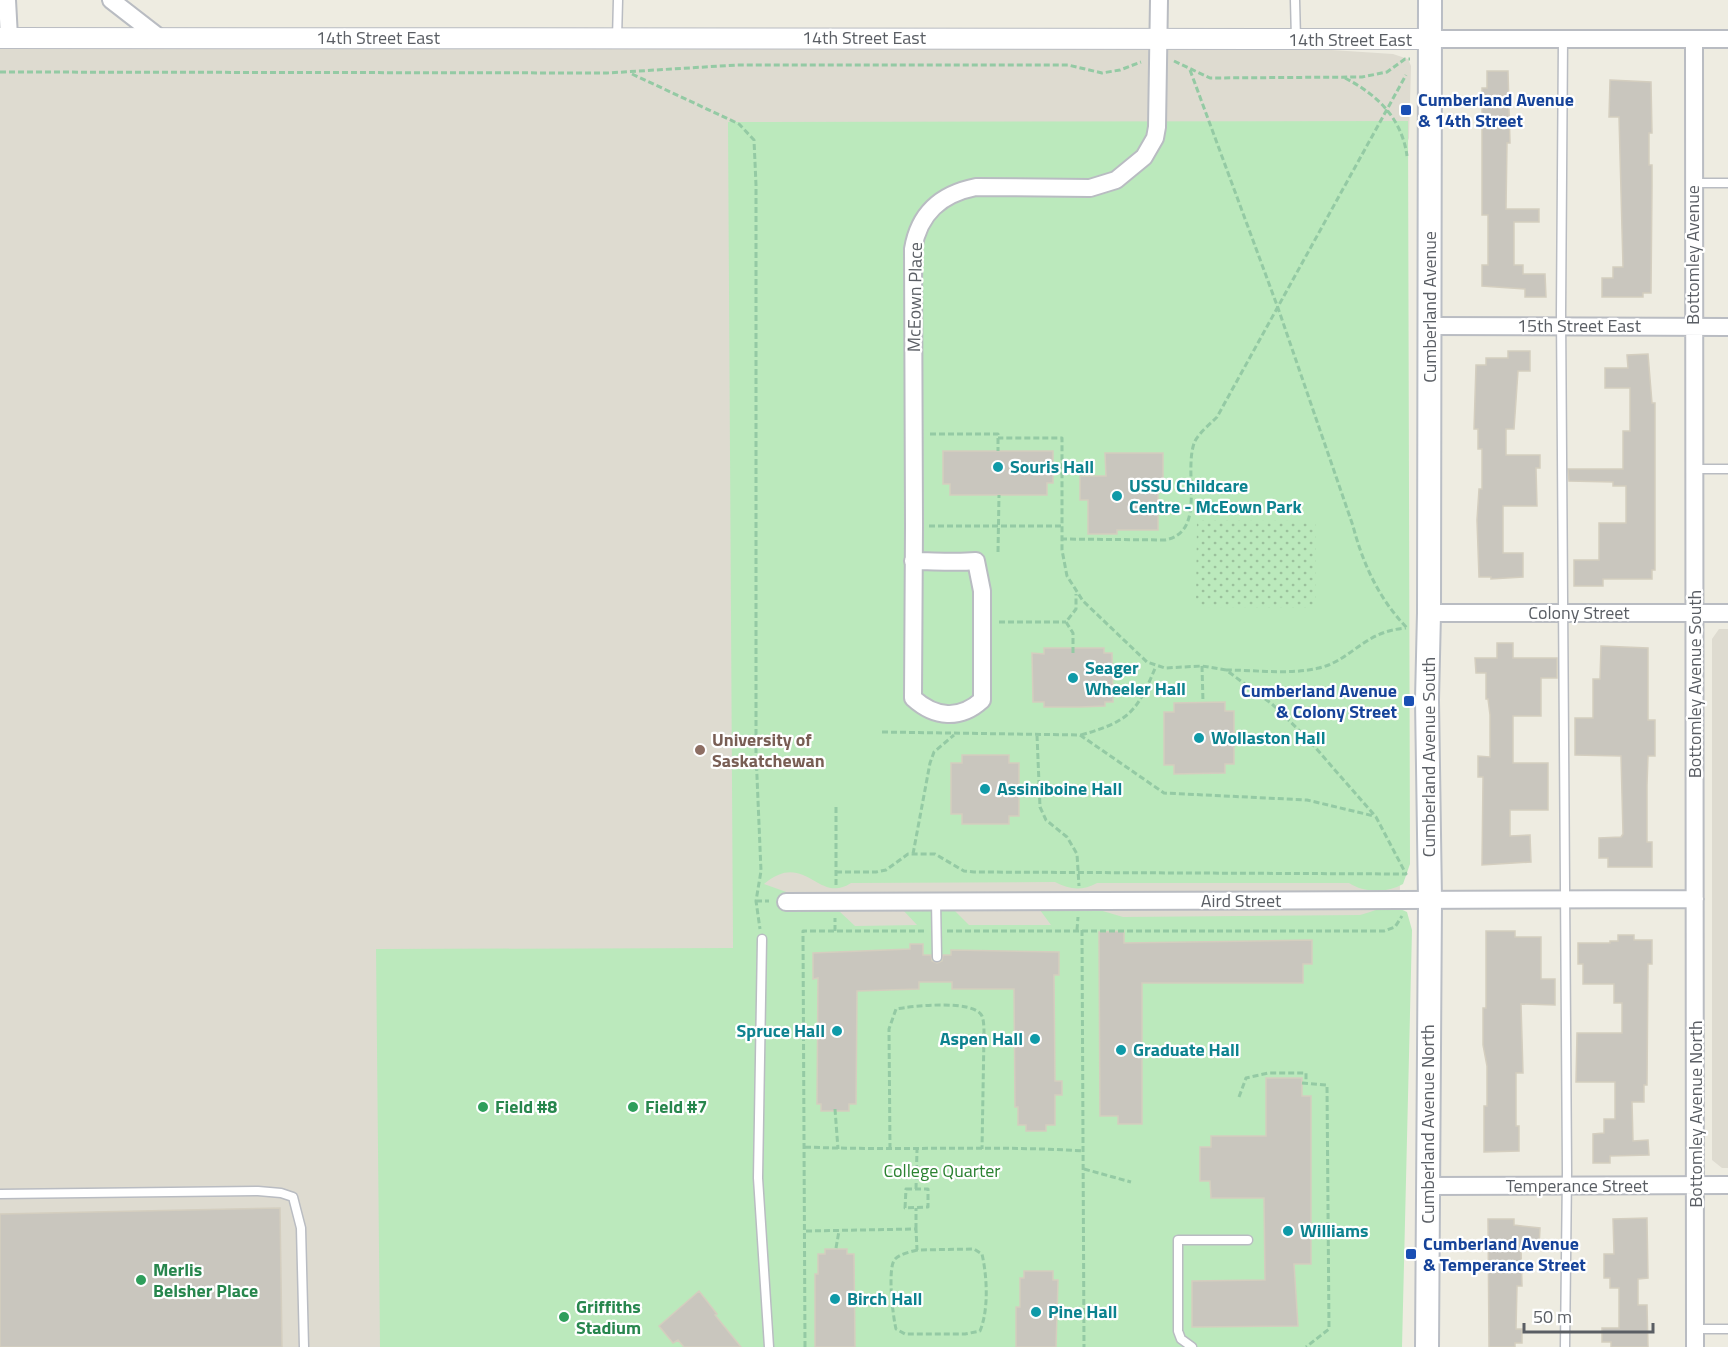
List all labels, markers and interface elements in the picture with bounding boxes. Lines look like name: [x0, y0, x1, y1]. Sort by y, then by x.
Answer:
street label: 14th Street East: [316, 24, 441, 51]
street label: 14th Street East: [802, 24, 927, 51]
street label: 14th Street East: [1288, 26, 1413, 53]
place label: Cumberland Avenue & 14th Street: [1418, 86, 1574, 134]
marker: Cumberland Avenue & 14th Street: [1399, 103, 1413, 117]
street label: Bottomley Avenue: [1679, 185, 1706, 325]
street label: Cumberland Avenue: [1416, 231, 1443, 383]
street label: McEown Place: [900, 242, 929, 352]
street label: 15th Street East: [1517, 312, 1642, 339]
place label: Souris Hall: [1010, 453, 1094, 480]
marker: Souris Hall: [991, 460, 1005, 474]
place label: USSU Childcare Centre - McEown Park: [1129, 472, 1302, 520]
marker: USSU Childcare Centre - McEown Park: [1110, 489, 1124, 503]
street label: Bottomley Avenue South: [1681, 590, 1708, 778]
street label: Colony Street: [1528, 599, 1630, 626]
place label: Seager Wheeler Hall: [1085, 654, 1186, 702]
street label: Cumberland Avenue South: [1415, 657, 1442, 857]
marker: Seager Wheeler Hall: [1066, 671, 1080, 685]
place label: Cumberland Avenue & Colony Street: [1241, 677, 1397, 725]
marker: Cumberland Avenue & Colony Street: [1402, 694, 1416, 708]
place label: Wollaston Hall: [1211, 724, 1326, 751]
place label: University of Saskatchewan: [712, 726, 825, 774]
marker: Wollaston Hall: [1192, 731, 1206, 745]
marker: University of Saskatchewan: [693, 743, 707, 757]
place label: Assiniboine Hall: [997, 775, 1122, 802]
marker: Assiniboine Hall: [978, 782, 992, 796]
street label: Aird Street: [1201, 887, 1282, 914]
place label: Spruce Hall: [737, 1017, 825, 1044]
street label: Bottomley Avenue North: [1682, 1020, 1709, 1208]
marker: Spruce Hall: [830, 1024, 844, 1038]
street label: Cumberland Avenue North: [1414, 1024, 1441, 1224]
place label: Aspen Hall: [940, 1025, 1023, 1052]
marker: Aspen Hall: [1028, 1032, 1042, 1046]
place label: Graduate Hall: [1133, 1036, 1240, 1063]
marker: Graduate Hall: [1114, 1043, 1128, 1057]
place label: Field #8: [495, 1093, 557, 1120]
place label: Field #7: [645, 1093, 707, 1120]
marker: Field #8: [476, 1100, 490, 1114]
marker: Field #7: [626, 1100, 640, 1114]
park label: College Quarter: [883, 1157, 1001, 1184]
street label: Temperance Street: [1506, 1172, 1649, 1199]
place label: Williams: [1300, 1217, 1369, 1244]
marker: Williams: [1281, 1224, 1295, 1238]
place label: Cumberland Avenue & Temperance Street: [1423, 1230, 1586, 1278]
marker: Cumberland Avenue & Temperance Street: [1404, 1247, 1418, 1261]
place label: Merlis Belsher Place: [153, 1256, 258, 1304]
marker: Merlis Belsher Place: [134, 1273, 148, 1287]
place label: Birch Hall: [847, 1285, 922, 1312]
marker: Birch Hall: [828, 1292, 842, 1306]
place label: Griffiths Stadium: [576, 1293, 641, 1341]
scale bar: [1524, 1296, 1653, 1334]
place label: Pine Hall: [1048, 1298, 1117, 1325]
text: 50 m: [1533, 1303, 1572, 1330]
marker: Pine Hall: [1029, 1305, 1043, 1319]
marker: Griffiths Stadium: [557, 1310, 571, 1324]

